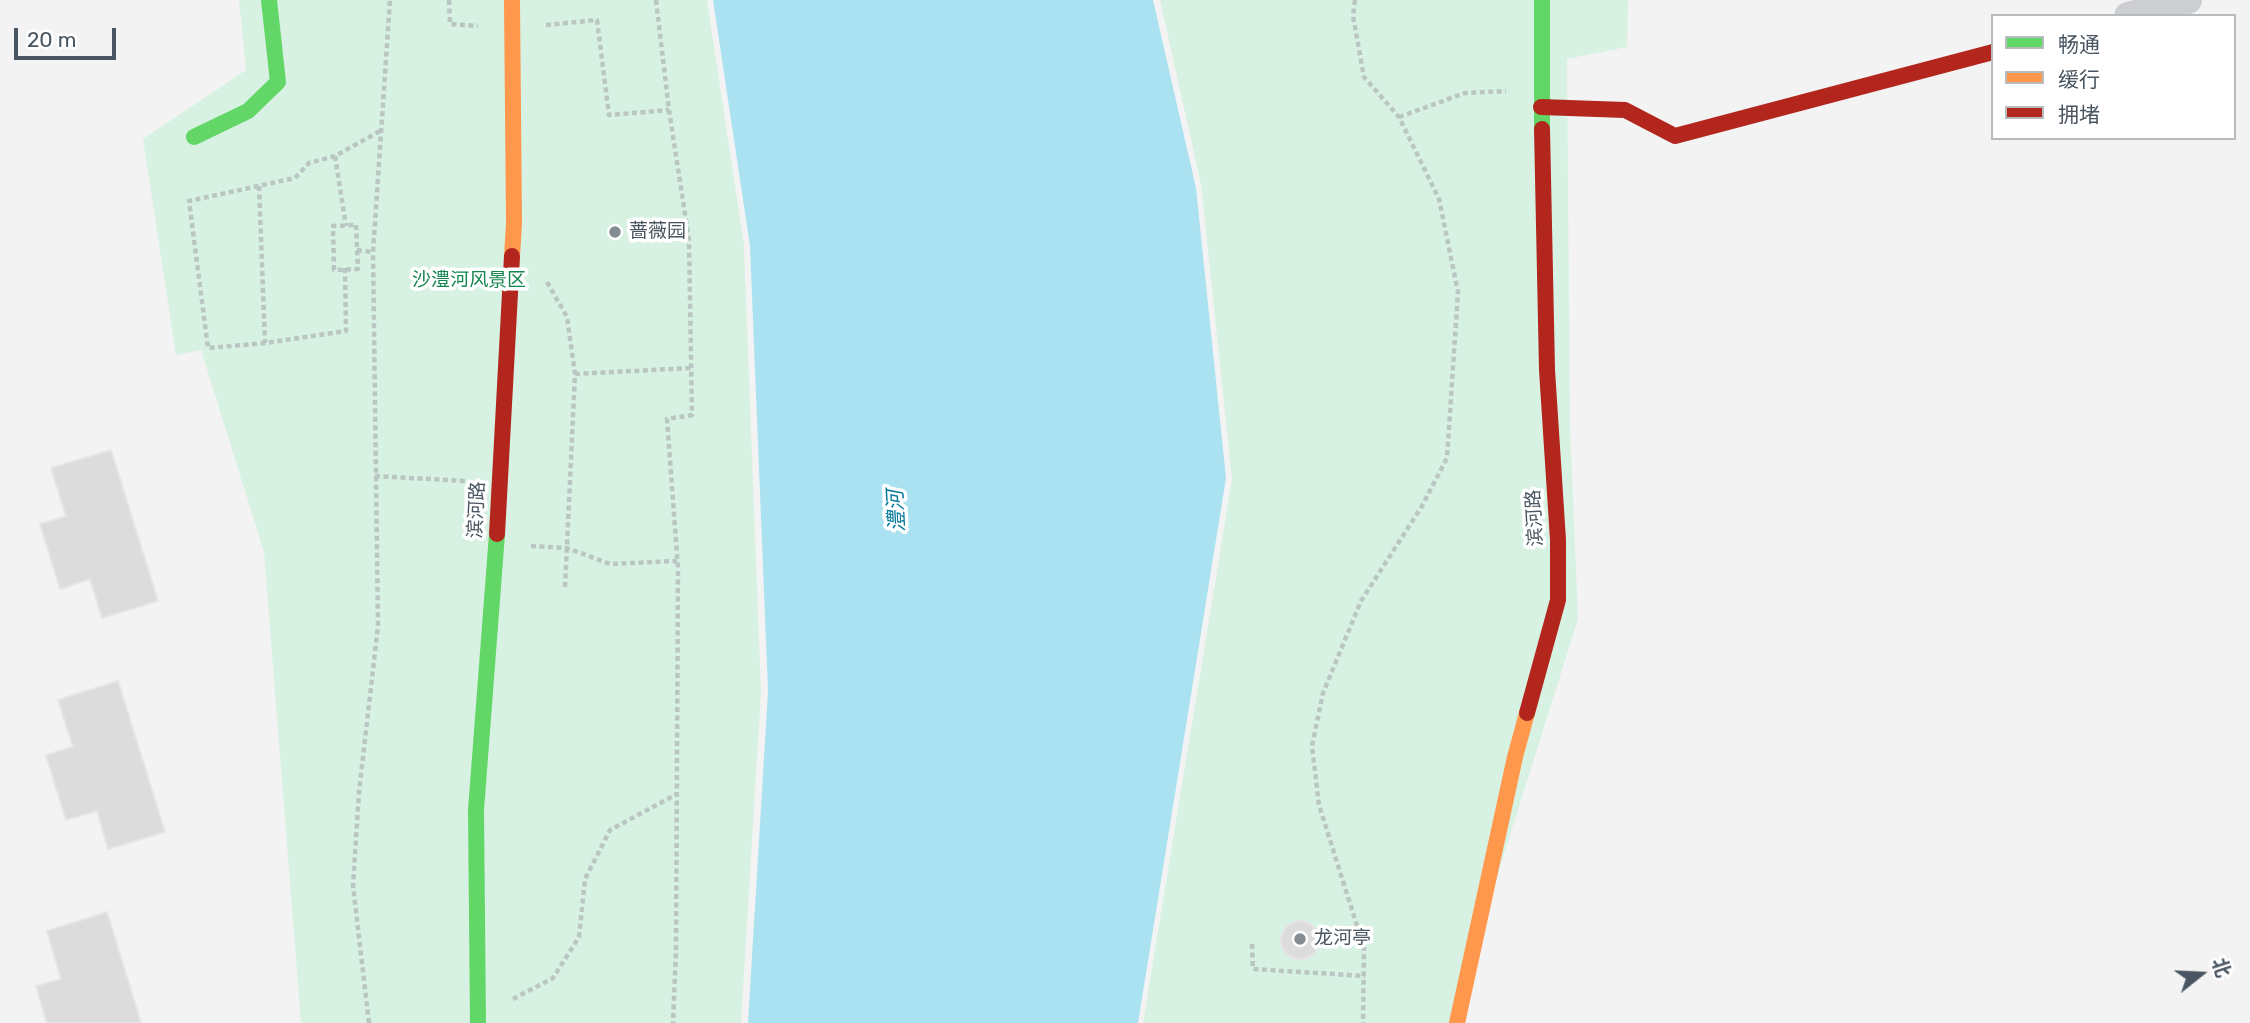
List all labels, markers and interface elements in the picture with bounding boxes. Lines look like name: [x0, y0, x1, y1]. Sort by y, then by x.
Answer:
scale bar: [18, 14, 119, 58]
legend: [1991, 14, 2236, 140]
text: 20 m: [27, 27, 76, 52]
text: 畅通: [2058, 32, 2100, 57]
text: 缓行: [2058, 67, 2100, 92]
text: 拥堵: [2058, 102, 2100, 127]
place label: 蔷薇园: [629, 221, 686, 243]
marker: 蔷薇园: [607, 224, 623, 240]
park label: 沙澧河风景区: [412, 270, 526, 292]
street label: 滨河路: [464, 481, 490, 539]
water label: 澧河: [883, 489, 911, 533]
street label: 滨河路: [1522, 489, 1548, 547]
place label: 龙河亭: [1314, 928, 1371, 950]
marker: 龙河亭: [1292, 931, 1308, 947]
north arrow: [2166, 939, 2236, 1009]
text: 北: [2208, 955, 2235, 980]

